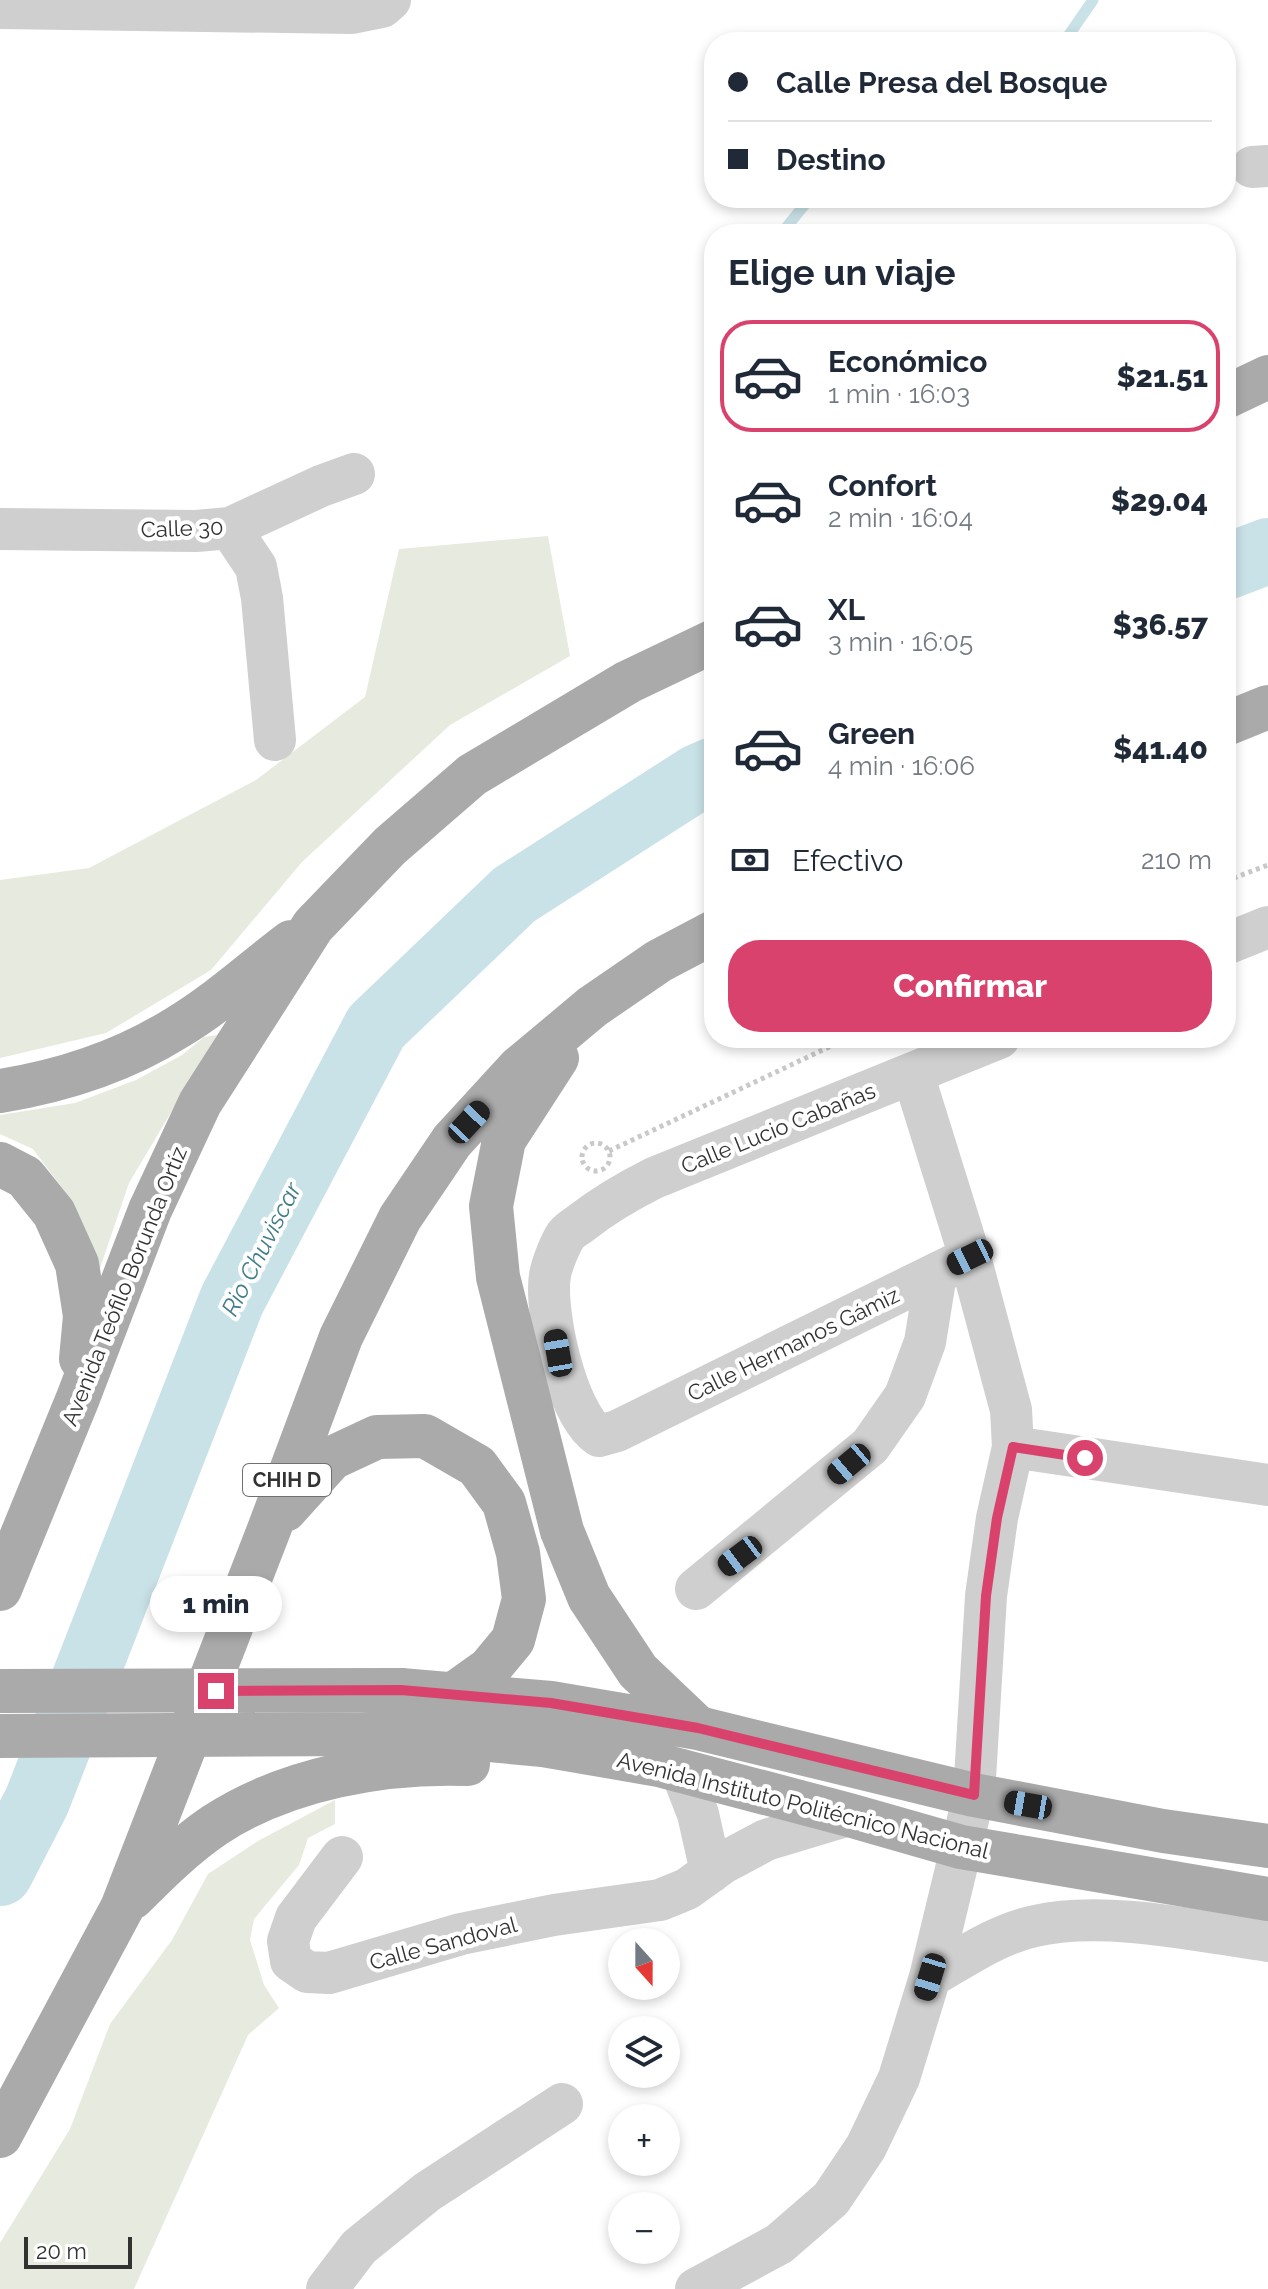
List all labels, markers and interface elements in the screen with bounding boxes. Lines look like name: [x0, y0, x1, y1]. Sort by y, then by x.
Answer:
text: Calle Presa del Bosque: [776, 65, 1107, 100]
text: Destino: [776, 142, 886, 177]
text: Elige un viaje: [728, 251, 956, 293]
icon: car: [732, 340, 804, 412]
text: Económico: [828, 344, 988, 379]
text: $21.51: [1116, 359, 1208, 394]
text: 1 min · 16:03: [828, 379, 970, 409]
icon: car: [732, 464, 804, 536]
text: Confort: [828, 468, 937, 503]
text: $29.04: [1111, 483, 1208, 518]
text: 2 min · 16:04: [828, 503, 973, 533]
street label: Calle 30: [140, 514, 224, 542]
icon: car: [732, 588, 804, 660]
text: XL: [828, 592, 865, 627]
text: $36.57: [1113, 607, 1208, 642]
text: 3 min · 16:05: [828, 627, 973, 657]
icon: car: [732, 712, 804, 784]
text: Green: [828, 716, 915, 751]
text: $41.40: [1113, 731, 1208, 766]
text: 4 min · 16:06: [828, 751, 975, 781]
icon: cash: [728, 838, 772, 882]
text: Efectivo: [792, 843, 903, 878]
text: 210 m: [1141, 845, 1212, 875]
button: Confirmar: [728, 940, 1212, 1032]
street label: Calle Lucio Cabañas: [677, 1077, 879, 1179]
car: [444, 1096, 494, 1148]
street label: Avenida Teófilo Borunda Ortíz: [56, 1142, 192, 1429]
water label: Rio Chuviscar: [215, 1177, 307, 1321]
car: [943, 1236, 997, 1278]
street label: Calle Hermanos Gámiz: [683, 1281, 903, 1407]
car: [542, 1327, 574, 1379]
car: [823, 1439, 875, 1489]
route start: [1067, 1440, 1103, 1476]
road number: CHIH D: [243, 1464, 331, 1496]
car: [714, 1532, 766, 1580]
callout: 1 min: [150, 1575, 282, 1631]
text: 1 min: [183, 1589, 249, 1619]
route end: [198, 1673, 234, 1709]
street label: Avenida Instituto Politécnico Nacional: [614, 1746, 992, 1864]
car: [1002, 1789, 1054, 1821]
street label: Calle Sandoval: [366, 1911, 520, 1975]
north arrow: [608, 1928, 680, 2000]
map controls: [608, 1928, 680, 2264]
car: [912, 1951, 948, 2003]
button: layers: [608, 2016, 680, 2088]
button: +: [608, 2104, 680, 2176]
button: −: [608, 2192, 680, 2264]
scale bar: [24, 2233, 132, 2269]
text: 20 m: [36, 2238, 87, 2264]

